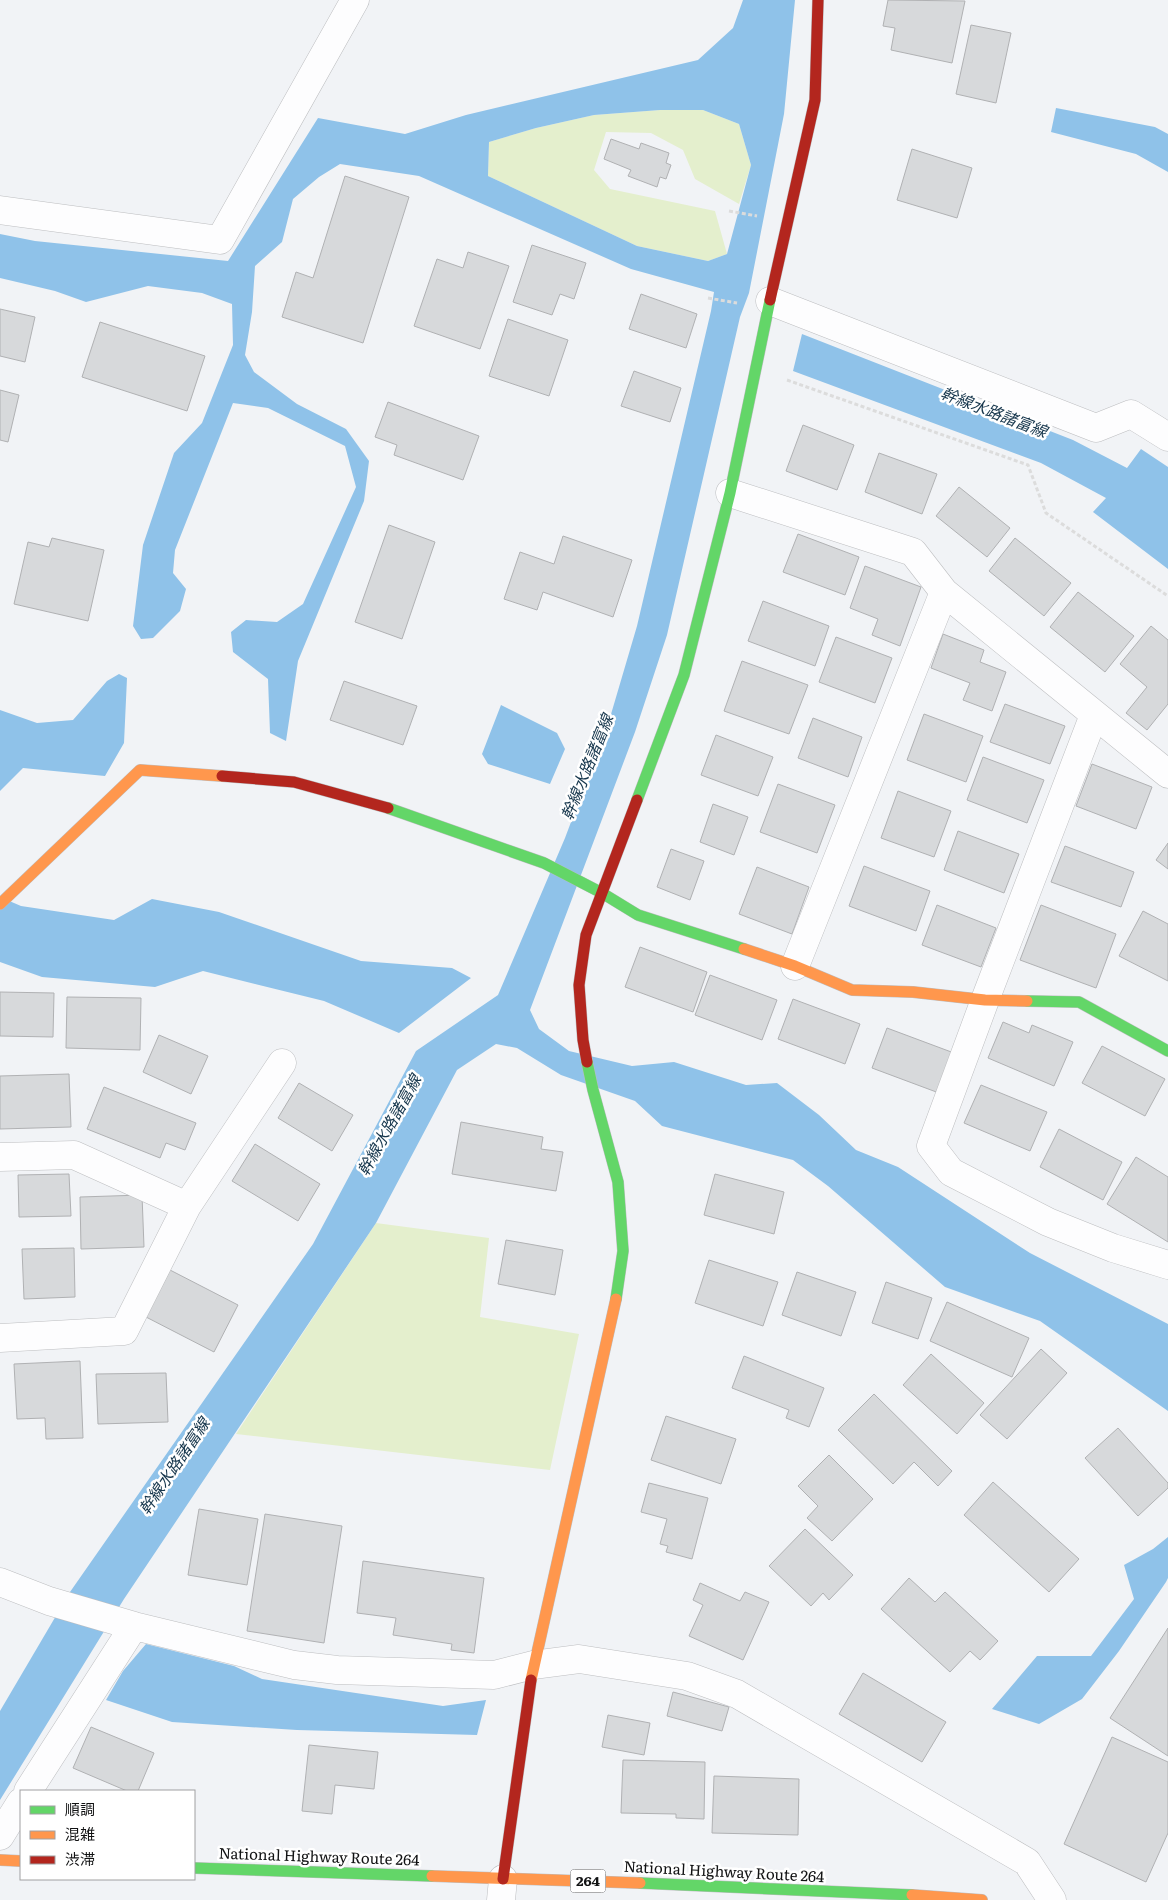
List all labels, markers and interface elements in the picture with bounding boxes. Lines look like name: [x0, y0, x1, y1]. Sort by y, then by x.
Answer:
water label: 幹線水路諸富線: [938, 380, 1053, 443]
water label: 幹線水路諸富線: [554, 708, 619, 823]
water label: 幹線水路諸富線: [350, 1068, 427, 1179]
water label: 幹線水路諸富線: [132, 1411, 216, 1519]
legend: [20, 1790, 195, 1880]
text: 順調: [65, 1797, 95, 1820]
text: 混雑: [65, 1822, 95, 1845]
street label: National Highway Route 264: [218, 1841, 420, 1870]
text: 渋滞: [65, 1847, 95, 1870]
street label: National Highway Route 264: [623, 1854, 825, 1887]
road number: 264: [570, 1870, 606, 1892]

